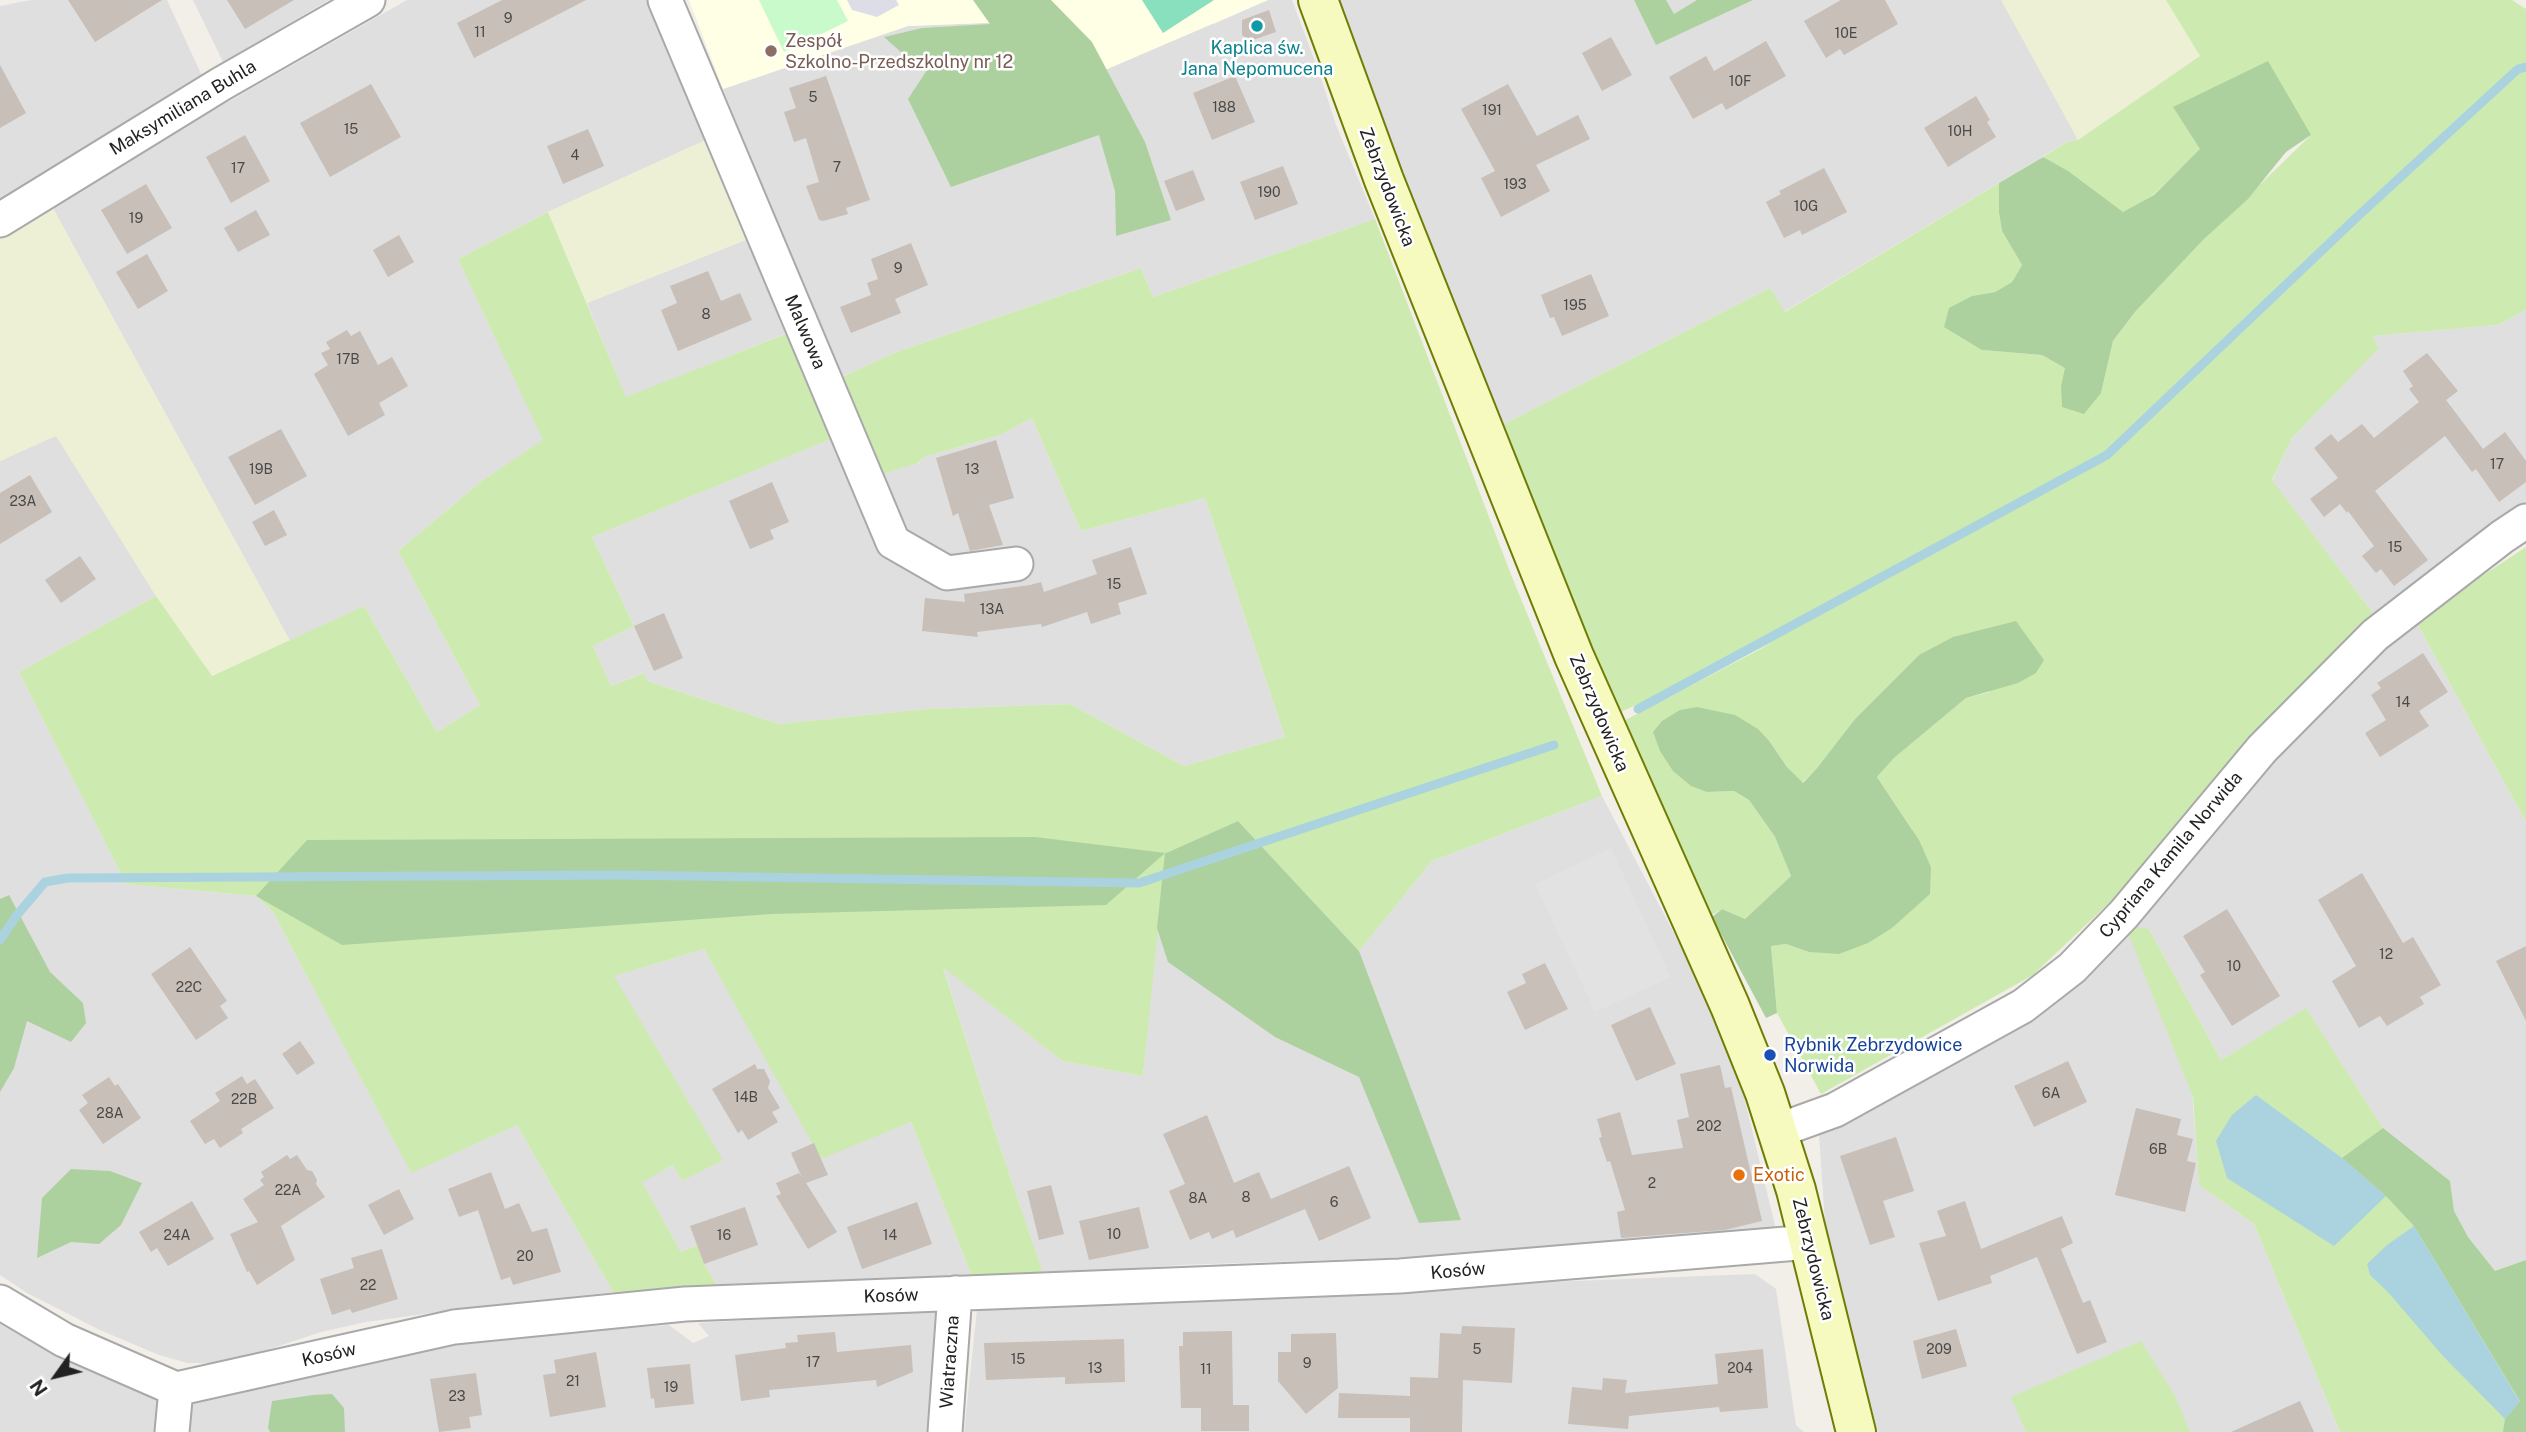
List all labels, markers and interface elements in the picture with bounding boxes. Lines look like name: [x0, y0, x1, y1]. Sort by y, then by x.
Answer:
house number: 9: [504, 11, 512, 27]
marker: Kaplica św. Jana Nepomucena: [1249, 18, 1265, 34]
house number: 11: [474, 25, 486, 41]
house number: 10E: [1835, 26, 1857, 42]
place label: Zespół Szkolno-Przedszkolny nr 12: [785, 30, 1013, 72]
place label: Kaplica św. Jana Nepomucena: [1181, 37, 1333, 80]
marker: Zespół Szkolno-Przedszkolny nr 12: [763, 43, 779, 59]
street label: Maksymiliana Buhla: [106, 56, 260, 160]
house number: 10F: [1729, 74, 1751, 90]
house number: 5: [809, 90, 817, 106]
house number: 188: [1212, 100, 1236, 116]
house number: 191: [1482, 103, 1502, 119]
house number: 15: [344, 122, 358, 138]
street label: Zebrzydowicka: [1354, 124, 1420, 250]
house number: 10H: [1948, 124, 1972, 140]
house number: 4: [571, 148, 579, 164]
house number: 7: [833, 160, 841, 176]
house number: 17: [231, 161, 245, 177]
house number: 193: [1503, 177, 1527, 193]
house number: 190: [1258, 185, 1280, 201]
house number: 10G: [1794, 199, 1818, 215]
house number: 19: [129, 211, 143, 227]
house number: 9: [894, 261, 902, 277]
street label: Malwowa: [780, 292, 830, 372]
house number: 195: [1563, 298, 1587, 314]
house number: 8: [701, 307, 711, 323]
house number: 17B: [336, 352, 360, 368]
house number: 17: [2490, 457, 2504, 473]
house number: 19B: [249, 462, 273, 478]
house number: 13: [965, 462, 979, 478]
house number: 23A: [9, 494, 37, 510]
house number: 15: [2388, 540, 2402, 556]
house number: 15: [1107, 577, 1121, 593]
house number: 13A: [980, 602, 1004, 618]
street label: Zebrzydowicka: [1564, 651, 1634, 775]
house number: 14: [2396, 695, 2410, 711]
street label: Cypriana Kamila Norwida: [2095, 767, 2247, 943]
house number: 12: [2379, 947, 2393, 963]
house number: 10: [2227, 959, 2241, 975]
house number: 22C: [176, 980, 202, 996]
place label: Rybnik Zebrzydowice Norwida: [1784, 1034, 1962, 1076]
marker: Rybnik Zebrzydowice Norwida: [1762, 1047, 1778, 1063]
house number: 6A: [2042, 1086, 2060, 1102]
house number: 14B: [734, 1090, 758, 1106]
house number: 22B: [231, 1092, 257, 1108]
house number: 28A: [96, 1106, 124, 1122]
house number: 202: [1696, 1119, 1722, 1135]
house number: 6B: [2149, 1142, 2167, 1158]
place label: Exotic: [1753, 1164, 1805, 1186]
marker: Exotic: [1731, 1167, 1747, 1183]
house number: 2: [1648, 1176, 1656, 1192]
house number: 22A: [275, 1183, 301, 1199]
house number: 8: [1241, 1190, 1251, 1206]
house number: 8A: [1188, 1191, 1208, 1207]
house number: 6: [1330, 1195, 1338, 1211]
street label: Zebrzydowicka: [1787, 1195, 1839, 1323]
house number: 10: [1107, 1227, 1121, 1243]
house number: 24A: [163, 1228, 191, 1244]
house number: 16: [717, 1228, 731, 1244]
house number: 14: [883, 1228, 897, 1244]
house number: 20: [517, 1249, 533, 1265]
street label: Kosów: [1430, 1258, 1486, 1284]
house number: 22: [360, 1278, 376, 1294]
street label: Kosów: [863, 1284, 919, 1308]
street label: Wiatraczna: [936, 1315, 964, 1409]
street label: Kosów: [300, 1338, 358, 1372]
north arrow: [21, 1341, 91, 1411]
house number: 5: [1473, 1342, 1481, 1358]
house number: 209: [1926, 1342, 1952, 1358]
house number: 15: [1011, 1352, 1025, 1368]
house number: 17: [806, 1355, 820, 1371]
house number: 9: [1303, 1356, 1311, 1372]
house number: 13: [1088, 1361, 1102, 1377]
house number: 204: [1727, 1361, 1753, 1377]
house number: 11: [1200, 1362, 1212, 1378]
house number: 21: [566, 1374, 580, 1390]
text: N: [25, 1375, 52, 1400]
house number: 19: [664, 1380, 678, 1396]
house number: 23: [448, 1389, 466, 1405]

